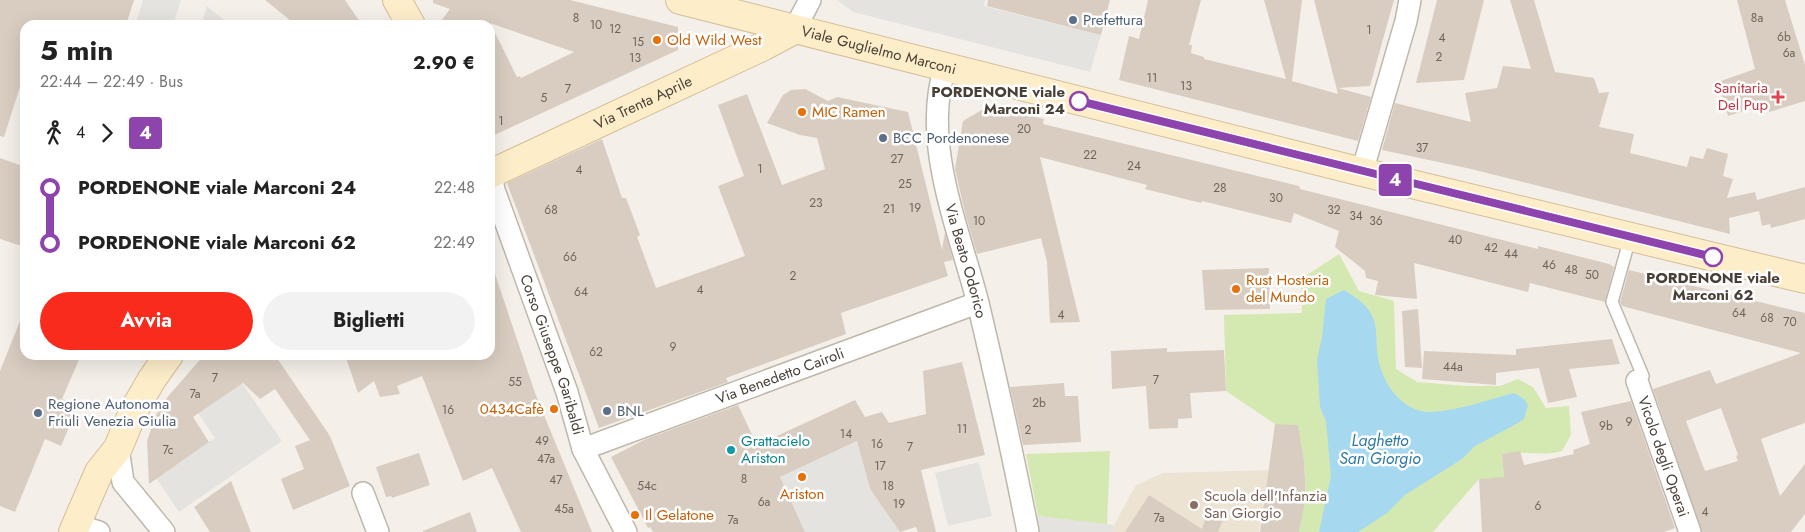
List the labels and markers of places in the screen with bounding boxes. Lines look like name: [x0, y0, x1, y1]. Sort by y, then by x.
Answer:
place label: Prefettura: [1083, 9, 1143, 31]
marker: Prefettura: [1067, 14, 1079, 26]
place label: Old Wild West: [667, 29, 762, 51]
marker: Old Wild West: [651, 34, 663, 46]
place label: Sanitaria Del Pup: [1714, 77, 1768, 116]
place label: PORDENONE viale Marconi 24: [931, 81, 1065, 120]
marker: PORDENONE viale Marconi 24: [1069, 91, 1089, 111]
marker: Sanitaria Del Pup: [1772, 91, 1784, 103]
place label: MIC Ramen: [812, 101, 886, 123]
marker: MIC Ramen: [796, 106, 808, 118]
place label: BCC Pordenonese: [893, 127, 1010, 149]
marker: BCC Pordenonese: [877, 132, 889, 144]
marker: PORDENONE viale Marconi 62: [1703, 247, 1723, 267]
place label: PORDENONE viale Marconi 62: [1646, 267, 1780, 306]
place label: Rust Hosteria del Mundo: [1246, 269, 1329, 308]
marker: Rust Hosteria del Mundo: [1230, 283, 1242, 295]
place label: Regione Autonoma Friuli Venezia Giulia: [48, 393, 176, 432]
place label: 0434Cafè: [480, 398, 544, 420]
place label: BNL: [617, 400, 644, 422]
marker: 0434Cafè: [548, 403, 560, 415]
marker: BNL: [601, 405, 613, 417]
marker: Regione Autonoma Friuli Venezia Giulia: [32, 407, 44, 419]
place label: Grattacielo Ariston: [741, 430, 810, 469]
marker: Grattacielo Ariston: [725, 444, 737, 456]
marker: Ariston: [796, 471, 808, 483]
place label: Ariston: [780, 483, 824, 505]
place label: Scuola dell'Infanzia San Giorgio: [1204, 485, 1327, 524]
marker: Scuola dell'Infanzia San Giorgio: [1188, 499, 1200, 511]
place label: Il Gelatone: [645, 504, 714, 526]
marker: Il Gelatone: [629, 509, 641, 521]

